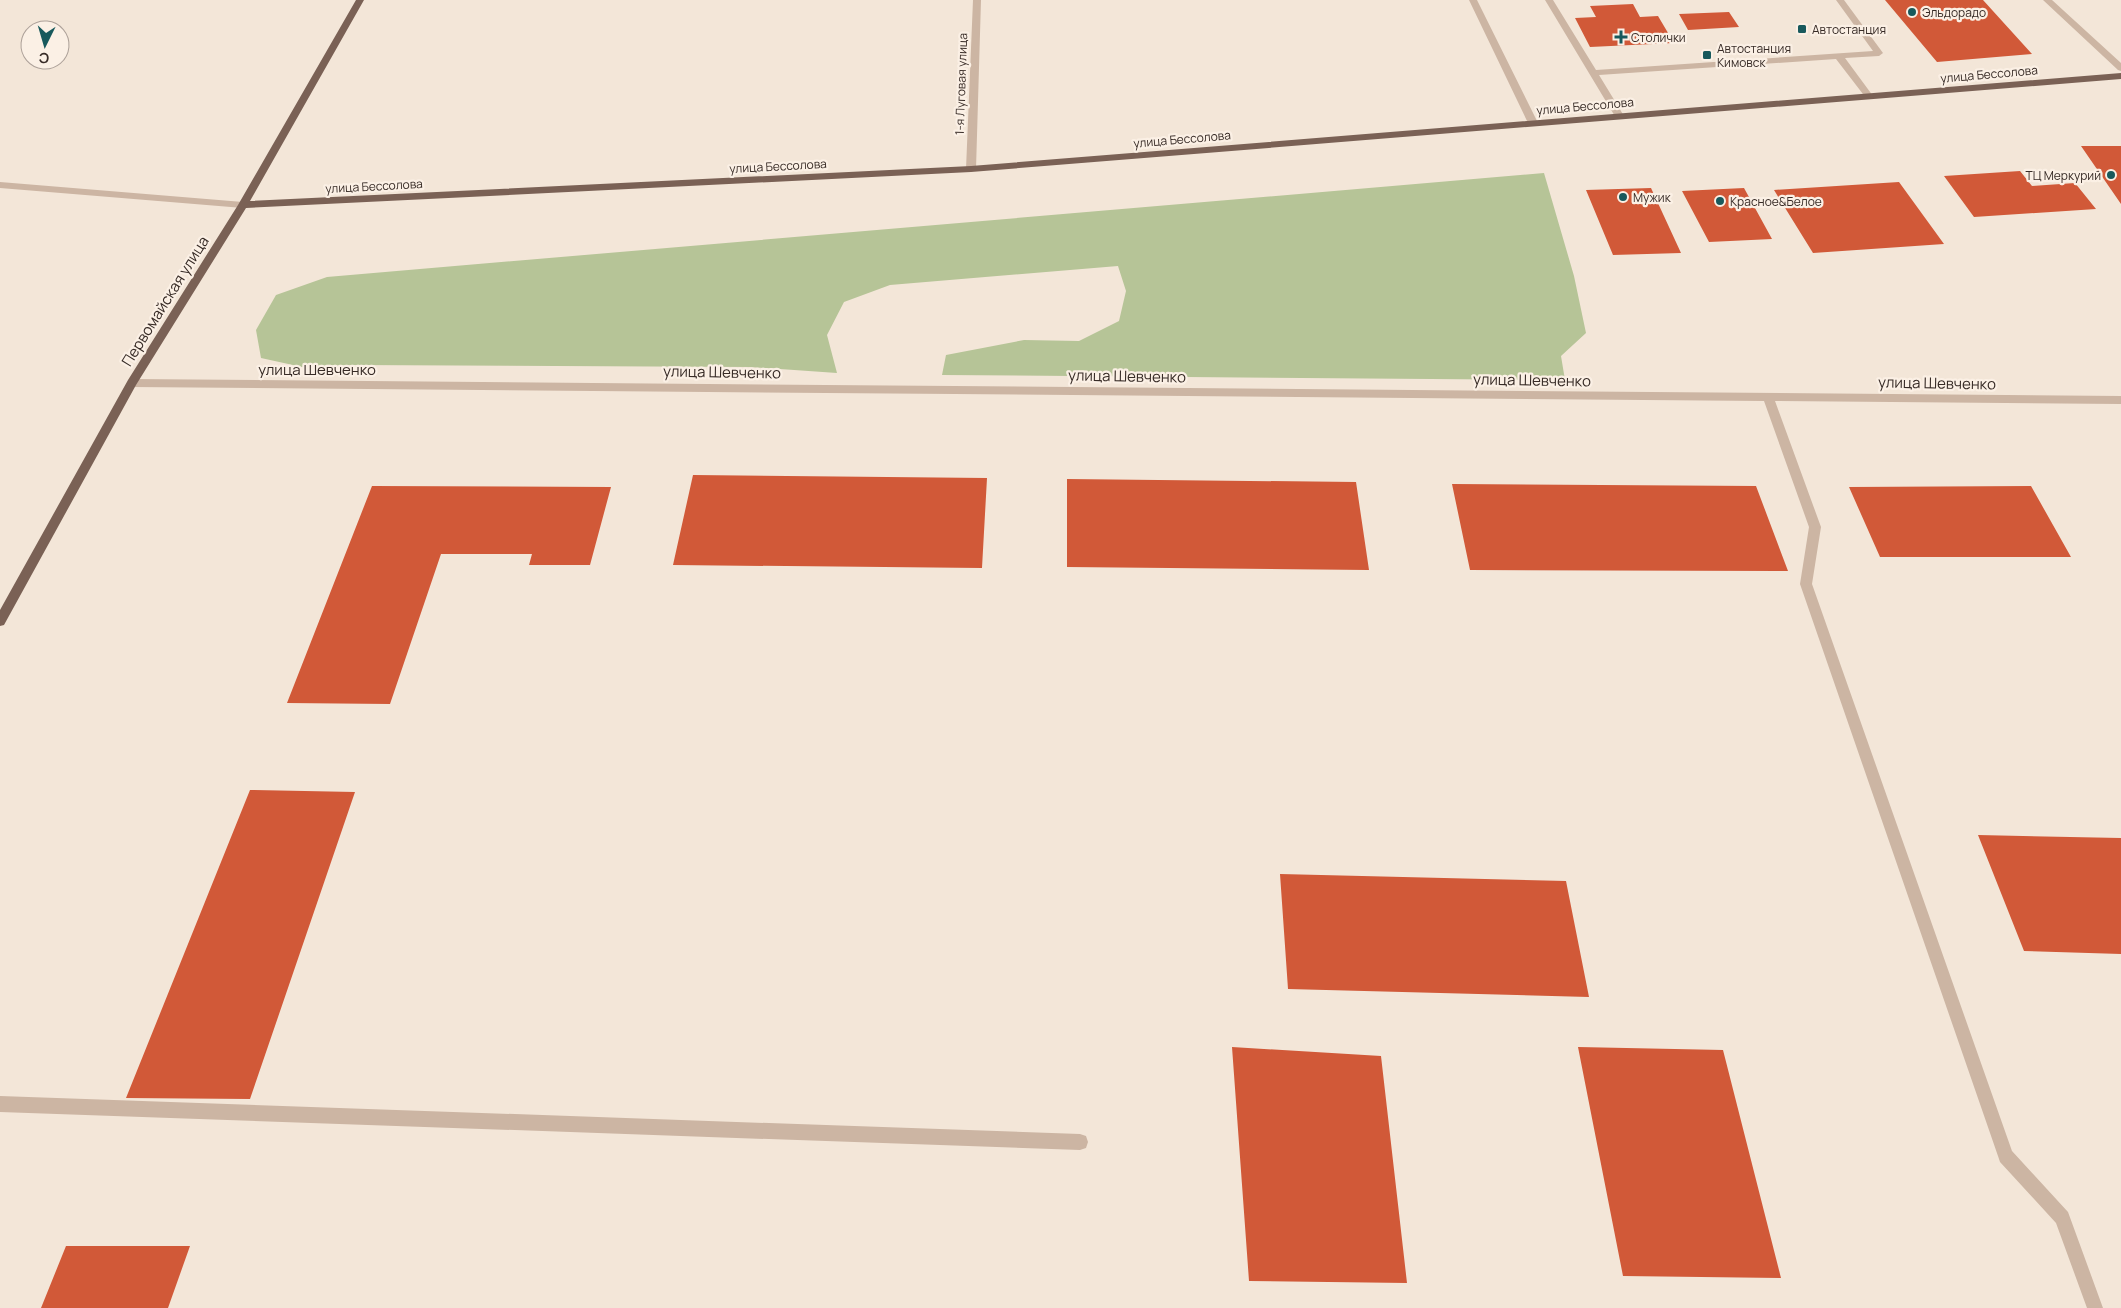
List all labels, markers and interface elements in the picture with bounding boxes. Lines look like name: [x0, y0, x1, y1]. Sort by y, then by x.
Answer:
place label: Эльдорадо: [1922, 4, 1986, 21]
marker: Эльдорадо: [1906, 6, 1918, 18]
north arrow: [20, 20, 70, 70]
place label: Автостанция: [1812, 21, 1886, 38]
marker: Автостанция: [1796, 23, 1808, 35]
place label: Столички: [1631, 29, 1686, 46]
marker: Столички: [1615, 31, 1627, 43]
street label: 1-я Луговая улица: [951, 33, 971, 135]
place label: Автостанция Кимовск: [1717, 40, 1791, 71]
text: С: [38, 49, 50, 68]
marker: Автостанция Кимовск: [1701, 49, 1713, 61]
street label: улица Бессолова: [1940, 61, 2038, 87]
street label: улица Бессолова: [1536, 93, 1634, 119]
street label: улица Бессолова: [1133, 126, 1231, 152]
street label: улица Бессолова: [729, 155, 827, 177]
place label: ТЦ Меркурий: [2026, 167, 2101, 184]
marker: ТЦ Меркурий: [2105, 169, 2117, 181]
street label: улица Бессолова: [325, 175, 423, 197]
place label: Мужик: [1633, 189, 1672, 206]
marker: Мужик: [1617, 191, 1629, 203]
place label: Красное&Белое: [1730, 193, 1822, 210]
marker: Красное&Белое: [1714, 195, 1726, 207]
street label: Первомайская улица: [116, 232, 214, 370]
street label: улица Шевченко: [258, 359, 376, 380]
street label: улица Шевченко: [663, 360, 781, 384]
street label: улица Шевченко: [1068, 364, 1186, 388]
street label: улица Шевченко: [1473, 368, 1591, 392]
street label: улица Шевченко: [1878, 371, 1996, 395]

